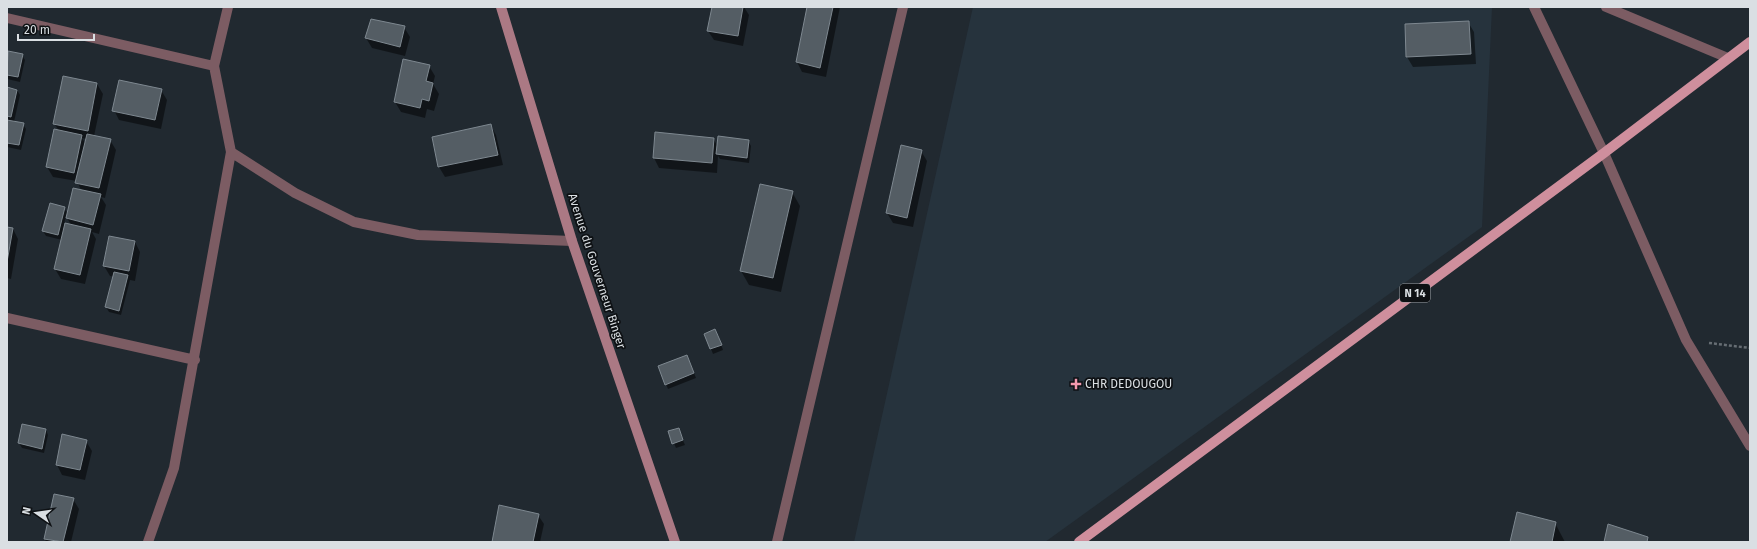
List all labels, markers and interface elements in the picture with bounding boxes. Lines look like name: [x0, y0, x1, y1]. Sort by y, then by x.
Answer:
scale bar: [18, 16, 94, 42]
text: 20 m: [24, 23, 50, 37]
street label: Avenue du Gouverneur Binger: [565, 192, 629, 351]
road number: N 14: [1400, 284, 1430, 302]
place label: CHR DEDOUGOU: [1085, 377, 1172, 391]
marker: CHR DEDOUGOU: [1070, 378, 1082, 390]
north arrow: [16, 493, 56, 533]
text: N: [20, 506, 34, 516]

